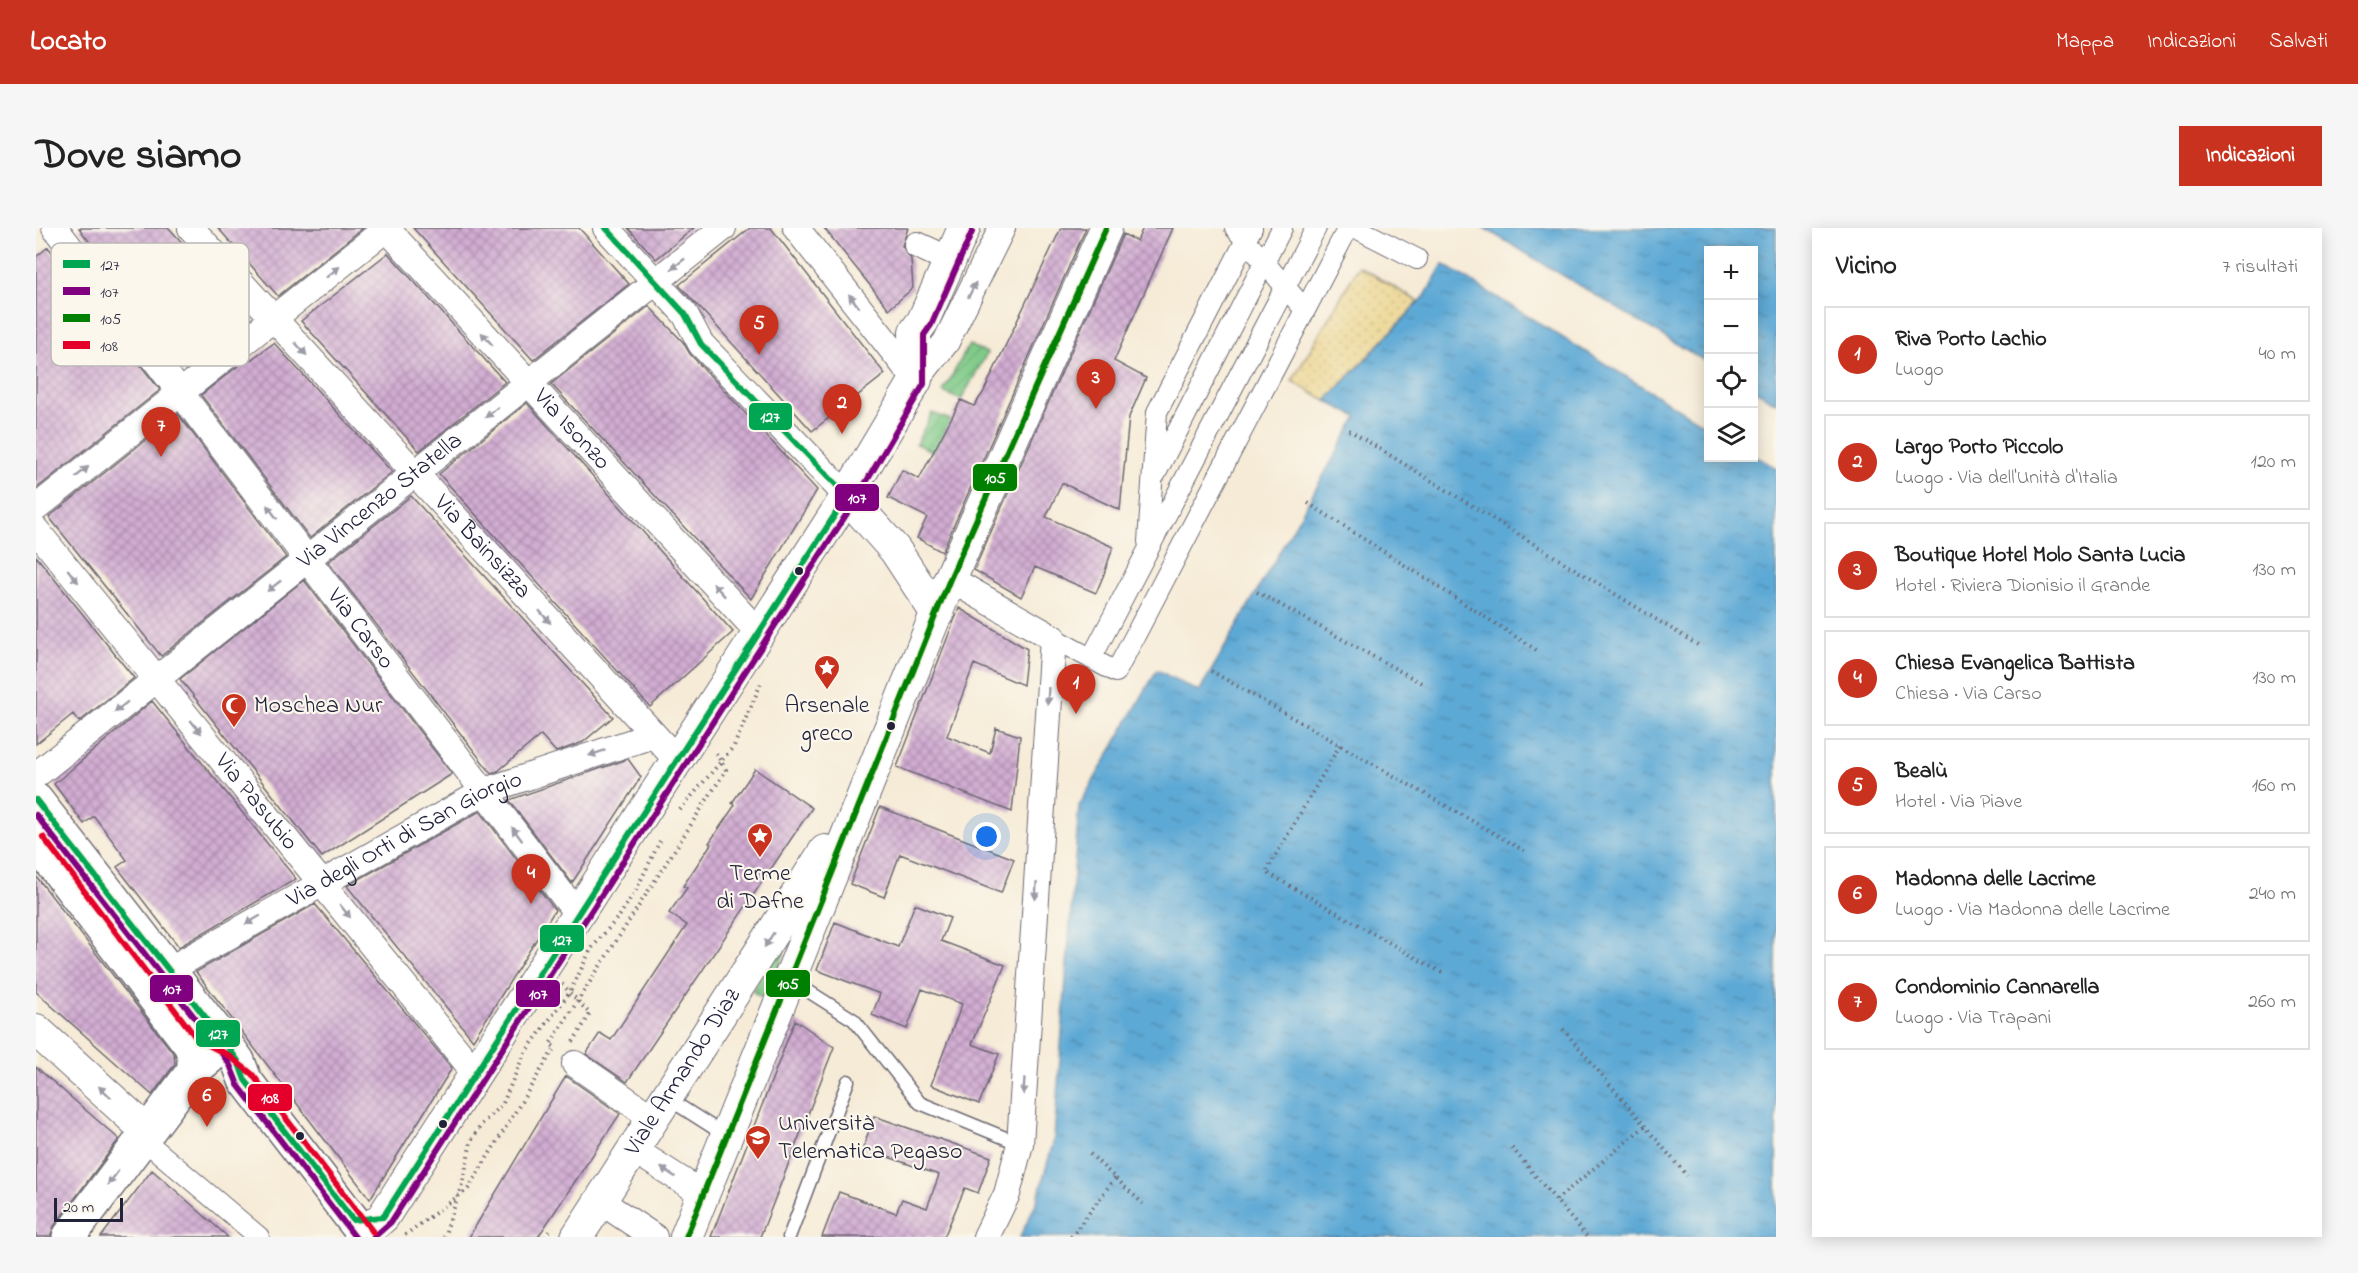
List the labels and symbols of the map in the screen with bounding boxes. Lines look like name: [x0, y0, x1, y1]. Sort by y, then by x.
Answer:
legend: [51, 243, 249, 366]
text: 127: [100, 254, 120, 278]
one-way arrow: [670, 258, 685, 270]
one-way arrow: [325, 266, 340, 278]
text: 107: [100, 281, 119, 305]
one-way arrow: [968, 281, 977, 298]
one-way arrow: [848, 293, 861, 309]
pin: 5: [740, 306, 778, 355]
text: 105: [100, 308, 121, 332]
one-way arrow: [481, 332, 494, 347]
text: 108: [100, 335, 118, 359]
one-way arrow: [294, 341, 307, 356]
pin: 3: [1076, 360, 1116, 409]
street label: Via Isonzo: [524, 380, 619, 478]
pin: 2: [822, 384, 862, 434]
line badge: 127: [748, 402, 793, 431]
one-way arrow: [484, 405, 500, 418]
text: 127: [760, 406, 780, 430]
pin: 7: [142, 408, 180, 457]
street label: Via Vincenzo Statella: [289, 424, 470, 578]
line badge: 105: [972, 463, 1018, 492]
one-way arrow: [74, 466, 89, 478]
text: 105: [984, 467, 1006, 491]
line badge: 107: [834, 483, 880, 512]
street label: Via Bainsizza: [425, 486, 539, 607]
text: 107: [848, 487, 867, 511]
one-way arrow: [267, 504, 279, 519]
unlabelled marker: [793, 565, 805, 577]
one-way arrow: [66, 568, 79, 584]
one-way arrow: [266, 579, 282, 592]
street label: Via Carso: [317, 580, 403, 677]
one-way arrow: [712, 582, 726, 597]
one-way arrow: [538, 610, 552, 624]
place icon: Arsenale greco: [812, 653, 842, 691]
pin: 1: [1056, 664, 1096, 714]
one-way arrow: [1043, 687, 1052, 706]
place label: Moschea Nur: [254, 689, 383, 724]
place label: Arsenale greco: [785, 689, 870, 752]
mosque icon: Moschea Nur: [219, 691, 249, 729]
one-way arrow: [114, 700, 129, 713]
one-way arrow: [189, 719, 202, 735]
unlabelled marker: [885, 720, 897, 732]
street label: Via Pasubio: [205, 745, 306, 858]
one-way arrow: [588, 749, 606, 759]
street label: Via degli Orti di San Giorgio: [280, 762, 527, 917]
place icon: Terme di Dafne: [745, 821, 775, 859]
your location: [972, 822, 1001, 851]
one-way arrow: [511, 826, 524, 842]
pin: 4: [512, 854, 550, 904]
place label: Terme di Dafne: [716, 857, 804, 920]
one-way arrow: [1031, 882, 1041, 901]
one-way arrow: [338, 904, 351, 919]
one-way arrow: [245, 915, 261, 926]
line badge: 127: [539, 924, 585, 953]
text: 127: [552, 929, 572, 953]
one-way arrow: [763, 932, 774, 949]
line badge: 105: [765, 969, 811, 998]
text: 105: [777, 973, 799, 997]
line badge: 107: [149, 974, 194, 1003]
text: 107: [163, 978, 182, 1002]
line badge: 107: [515, 979, 561, 1008]
street label: Viale Armando Diaz: [615, 981, 750, 1164]
text: 107: [529, 983, 548, 1007]
line badge: 127: [195, 1019, 241, 1048]
text: 127: [208, 1023, 228, 1047]
one-way arrow: [1019, 1076, 1028, 1095]
pin: 6: [188, 1078, 226, 1127]
line badge: 108: [247, 1083, 293, 1112]
one-way arrow: [98, 1086, 112, 1100]
text: 108: [261, 1087, 279, 1111]
place label: Università Telematica Pegaso: [778, 1107, 963, 1170]
unlabelled marker: [437, 1118, 449, 1130]
school or university icon: Università Telematica Pegaso: [743, 1123, 773, 1161]
unlabelled marker: [294, 1130, 306, 1142]
one-way arrow: [660, 1167, 676, 1178]
one-way arrow: [108, 1171, 120, 1186]
scale bar: [54, 1195, 123, 1222]

